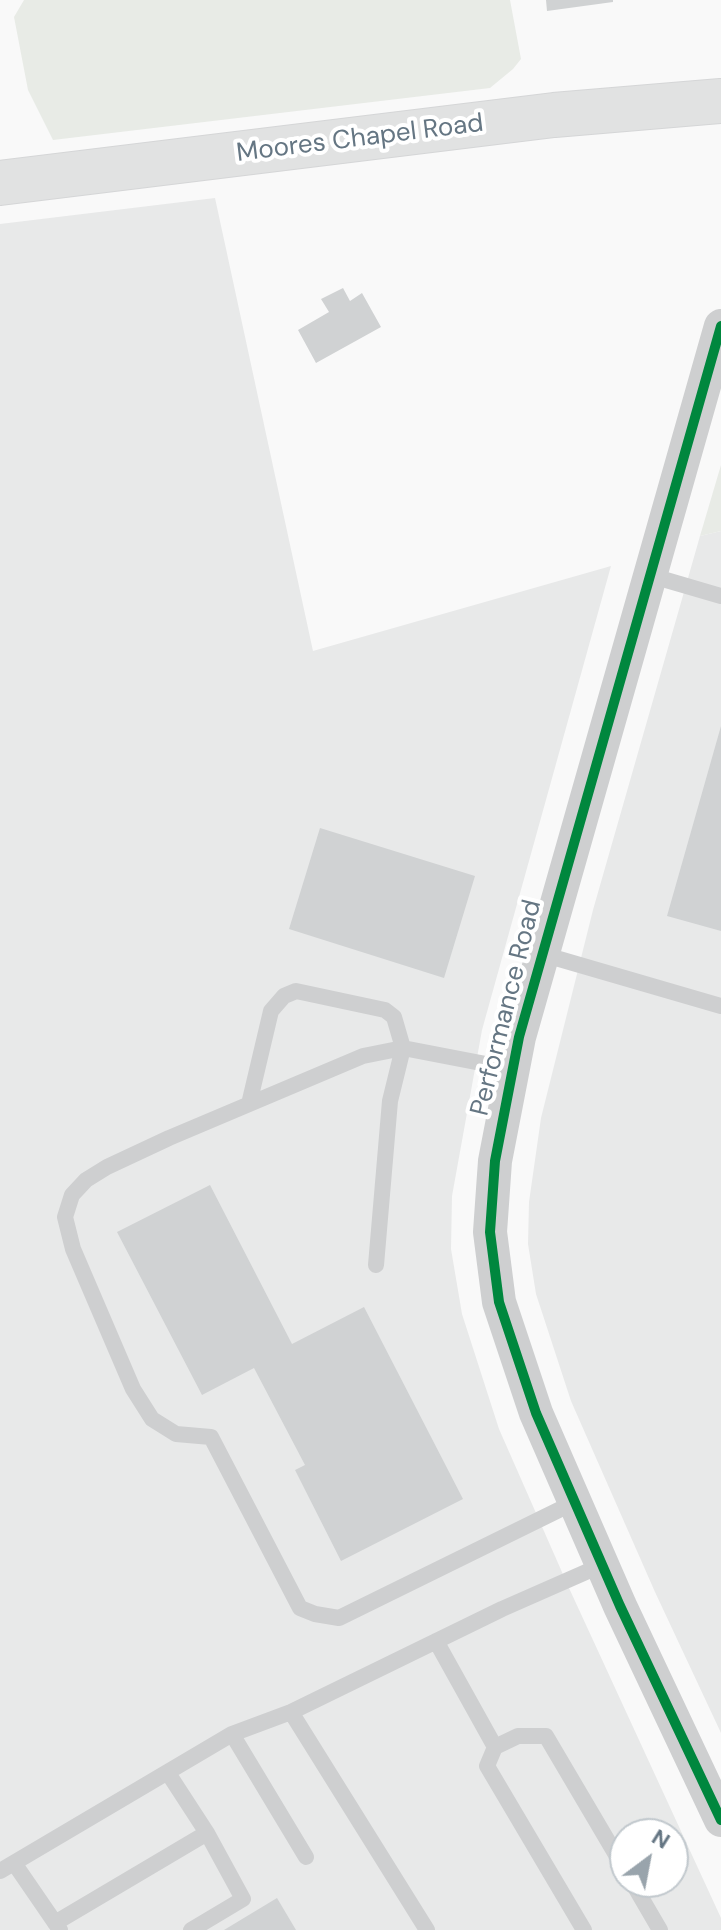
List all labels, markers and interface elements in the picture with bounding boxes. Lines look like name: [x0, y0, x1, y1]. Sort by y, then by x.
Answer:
street label: Moores Chapel Road: [235, 108, 485, 170]
street label: Performance Road: [465, 897, 549, 1119]
north arrow: [609, 1818, 689, 1898]
text: N: [646, 1822, 675, 1855]

